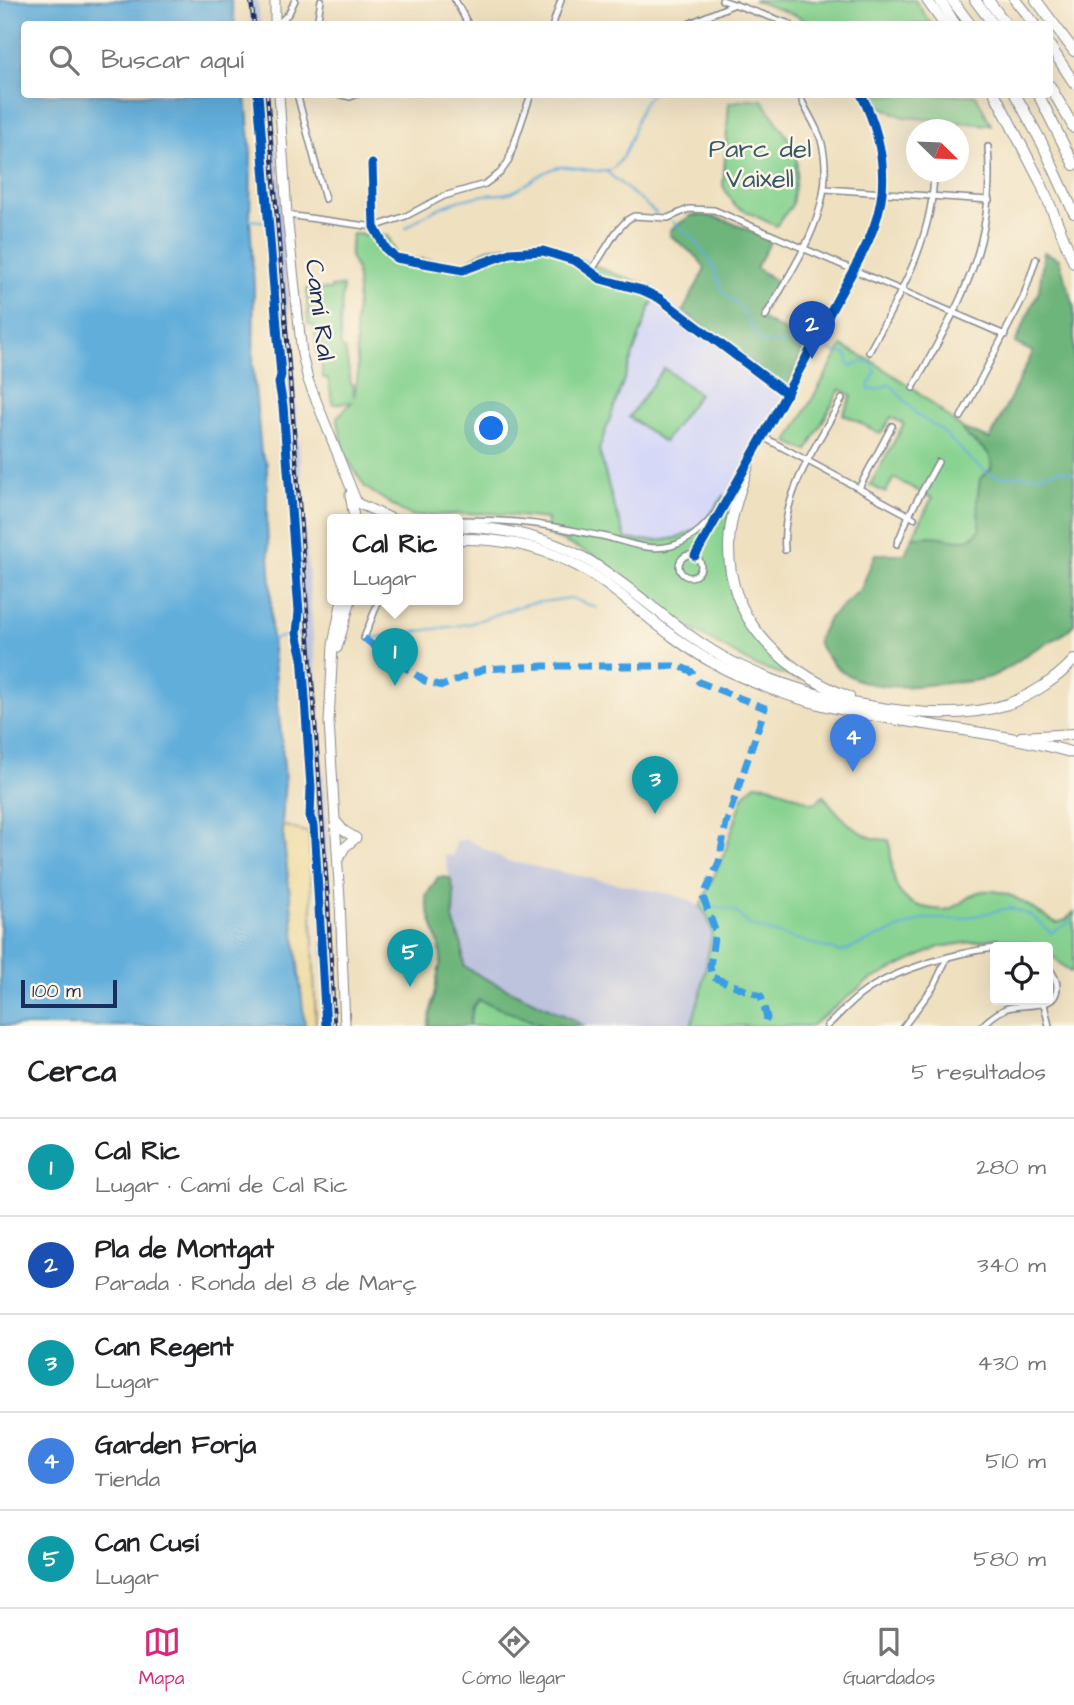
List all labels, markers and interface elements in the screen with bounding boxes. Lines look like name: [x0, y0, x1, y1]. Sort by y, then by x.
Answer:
search box: [21, 21, 1053, 98]
icon: search: [45, 41, 83, 79]
text: Buscar aquí: [101, 42, 244, 78]
north arrow: [906, 119, 969, 182]
park label: Parc del Vaixell: [709, 131, 811, 197]
street label: Camí Ral: [296, 257, 344, 363]
pin: 2: [789, 301, 835, 359]
your location: [474, 411, 508, 445]
popup: [327, 514, 463, 605]
text: Cal Ric: [352, 526, 438, 562]
text: Lugar: [352, 562, 416, 594]
pin: 1: [372, 628, 418, 686]
pin: 4: [830, 714, 876, 772]
pin: 3: [632, 756, 678, 814]
pin: 5: [387, 929, 433, 987]
map controls: [990, 942, 1053, 1005]
button: locate: [990, 942, 1053, 1005]
scale bar: [21, 977, 117, 1009]
text: 100 m: [32, 978, 81, 1005]
text: Cerca: [28, 1051, 116, 1093]
text: 5 resultados: [911, 1056, 1046, 1088]
text: Cal Ric: [95, 1133, 180, 1169]
text: 1: [50, 1151, 52, 1183]
text: 280 m: [976, 1151, 1046, 1183]
text: Lugar · Camí de Cal Ric: [95, 1169, 348, 1201]
text: Pla de Montgat: [95, 1231, 274, 1267]
text: 2: [44, 1249, 58, 1281]
text: 340 m: [977, 1249, 1046, 1281]
text: Parada · Ronda del 8 de Març: [95, 1267, 417, 1299]
text: Can Regent: [95, 1329, 234, 1365]
text: 3: [45, 1347, 57, 1379]
text: 430 m: [977, 1347, 1046, 1379]
text: Lugar: [95, 1365, 159, 1397]
text: Garden Forja: [95, 1427, 256, 1463]
text: 4: [43, 1445, 59, 1477]
text: 510 m: [985, 1445, 1046, 1477]
text: Tienda: [95, 1463, 160, 1495]
text: Can Cusí: [95, 1525, 199, 1561]
text: 5: [43, 1543, 59, 1575]
text: 580 m: [973, 1543, 1046, 1575]
text: Lugar: [95, 1561, 159, 1593]
tab: Mapa: [139, 1623, 184, 1692]
tab: Cómo llegar: [462, 1623, 565, 1692]
tab: Guardados: [843, 1623, 935, 1692]

